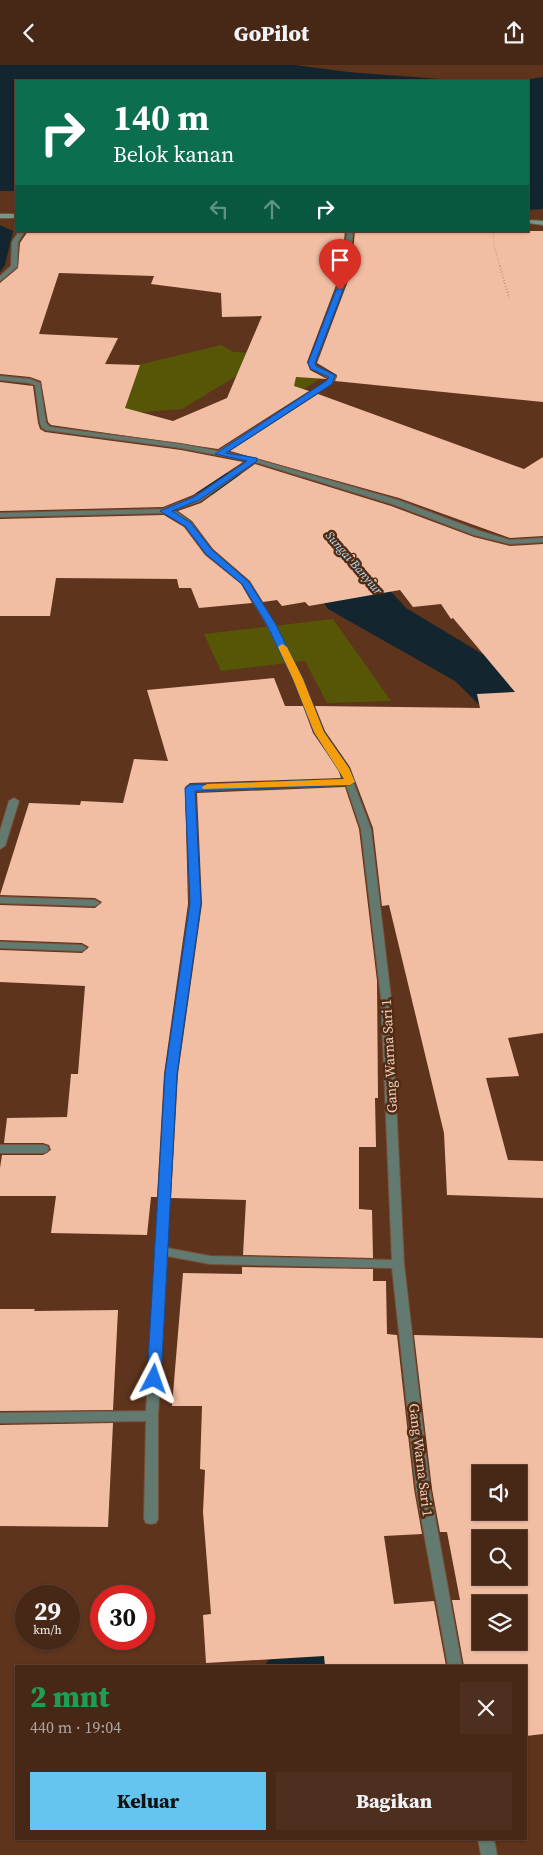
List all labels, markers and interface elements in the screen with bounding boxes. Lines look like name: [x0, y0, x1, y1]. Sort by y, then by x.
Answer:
text: GoPilot: [234, 18, 309, 48]
icon: back: [15, 19, 43, 47]
icon: share: [500, 19, 528, 47]
text: 140 m: [113, 94, 209, 142]
icon: right: [30, 100, 95, 165]
text: Belok kanan: [113, 139, 234, 169]
icon: left: [205, 195, 233, 223]
icon: ahead: [258, 195, 286, 223]
icon: right: [311, 195, 339, 223]
pin: [319, 239, 361, 290]
icon: arrive: [326, 246, 354, 274]
water label: Sungai Banyiur: [322, 528, 387, 599]
street label: Gang Warna Sari 1: [376, 999, 402, 1113]
position arrow: [127, 1352, 179, 1404]
street label: Gang Warna Sari 1: [404, 1402, 438, 1518]
map controls: [472, 1465, 527, 1650]
button: sound: [472, 1465, 527, 1520]
button: search: [472, 1530, 527, 1585]
speed limit sign: 30: [90, 1585, 155, 1650]
text: 29: [34, 1594, 61, 1628]
button: layers: [472, 1595, 527, 1650]
text: km/h: [33, 1622, 62, 1638]
text: 2 mnt: [30, 1676, 109, 1717]
button: close: [460, 1682, 512, 1734]
text: 440 m · 19:04: [30, 1716, 121, 1738]
button: Keluar: [30, 1772, 266, 1830]
button: Bagikan: [276, 1772, 512, 1830]

